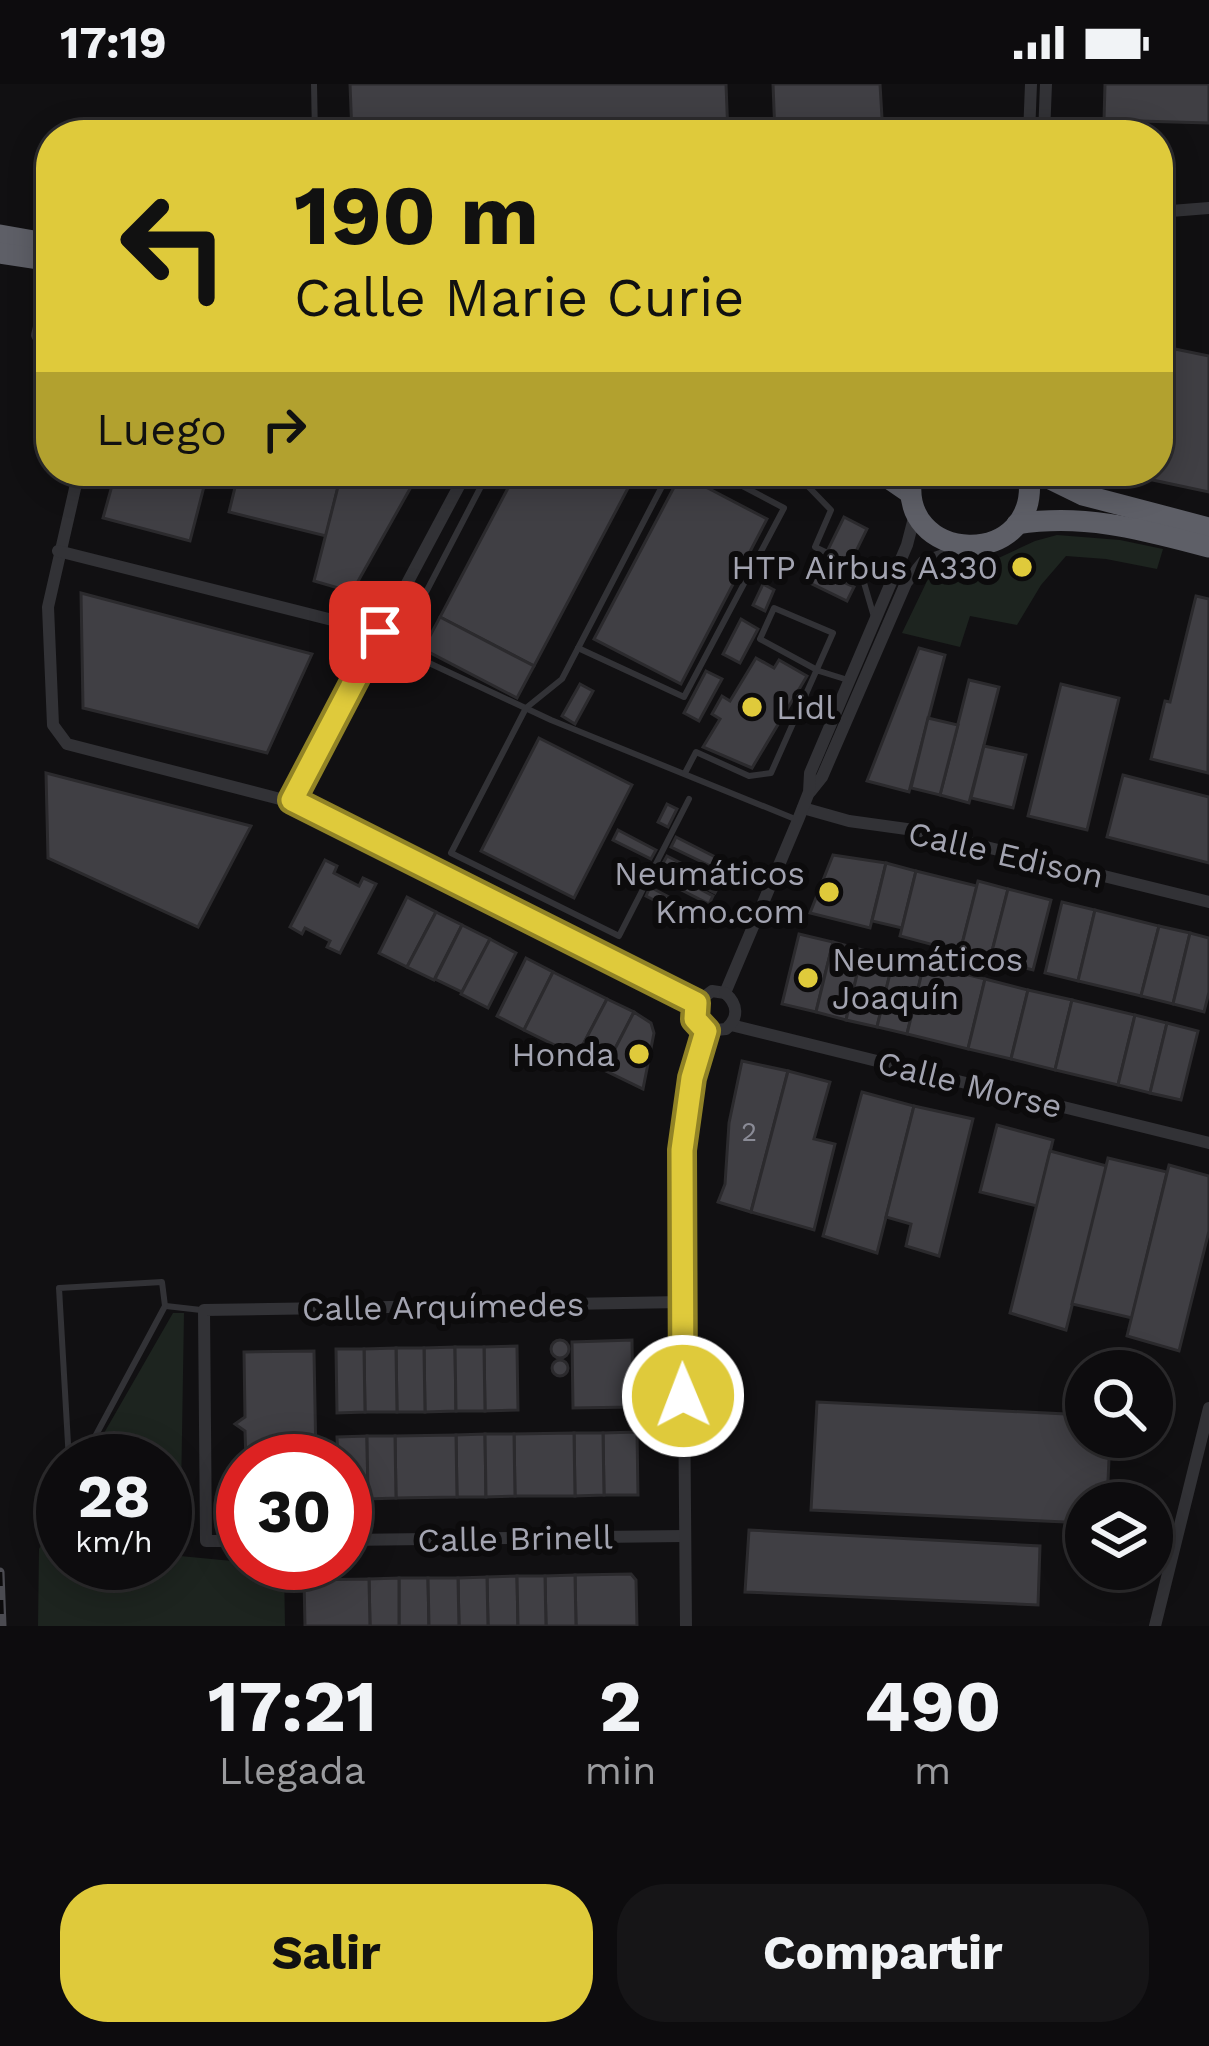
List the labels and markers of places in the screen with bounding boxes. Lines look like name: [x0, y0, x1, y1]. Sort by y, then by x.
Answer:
place label: HTP Airbus A330: [731, 548, 998, 587]
marker: HTP Airbus A330: [1009, 554, 1035, 580]
pin: [329, 581, 431, 683]
place label: Lidl: [776, 688, 835, 727]
marker: Lidl: [739, 694, 765, 720]
place label: Neumáticos Kmo.com: [614, 854, 805, 931]
marker: Neumáticos Kmo.com: [816, 879, 842, 905]
place label: Neumáticos Joaquín: [832, 940, 1023, 1017]
marker: Neumáticos Joaquín: [795, 965, 821, 991]
place label: Honda: [511, 1035, 615, 1074]
marker: Honda: [626, 1041, 652, 1067]

